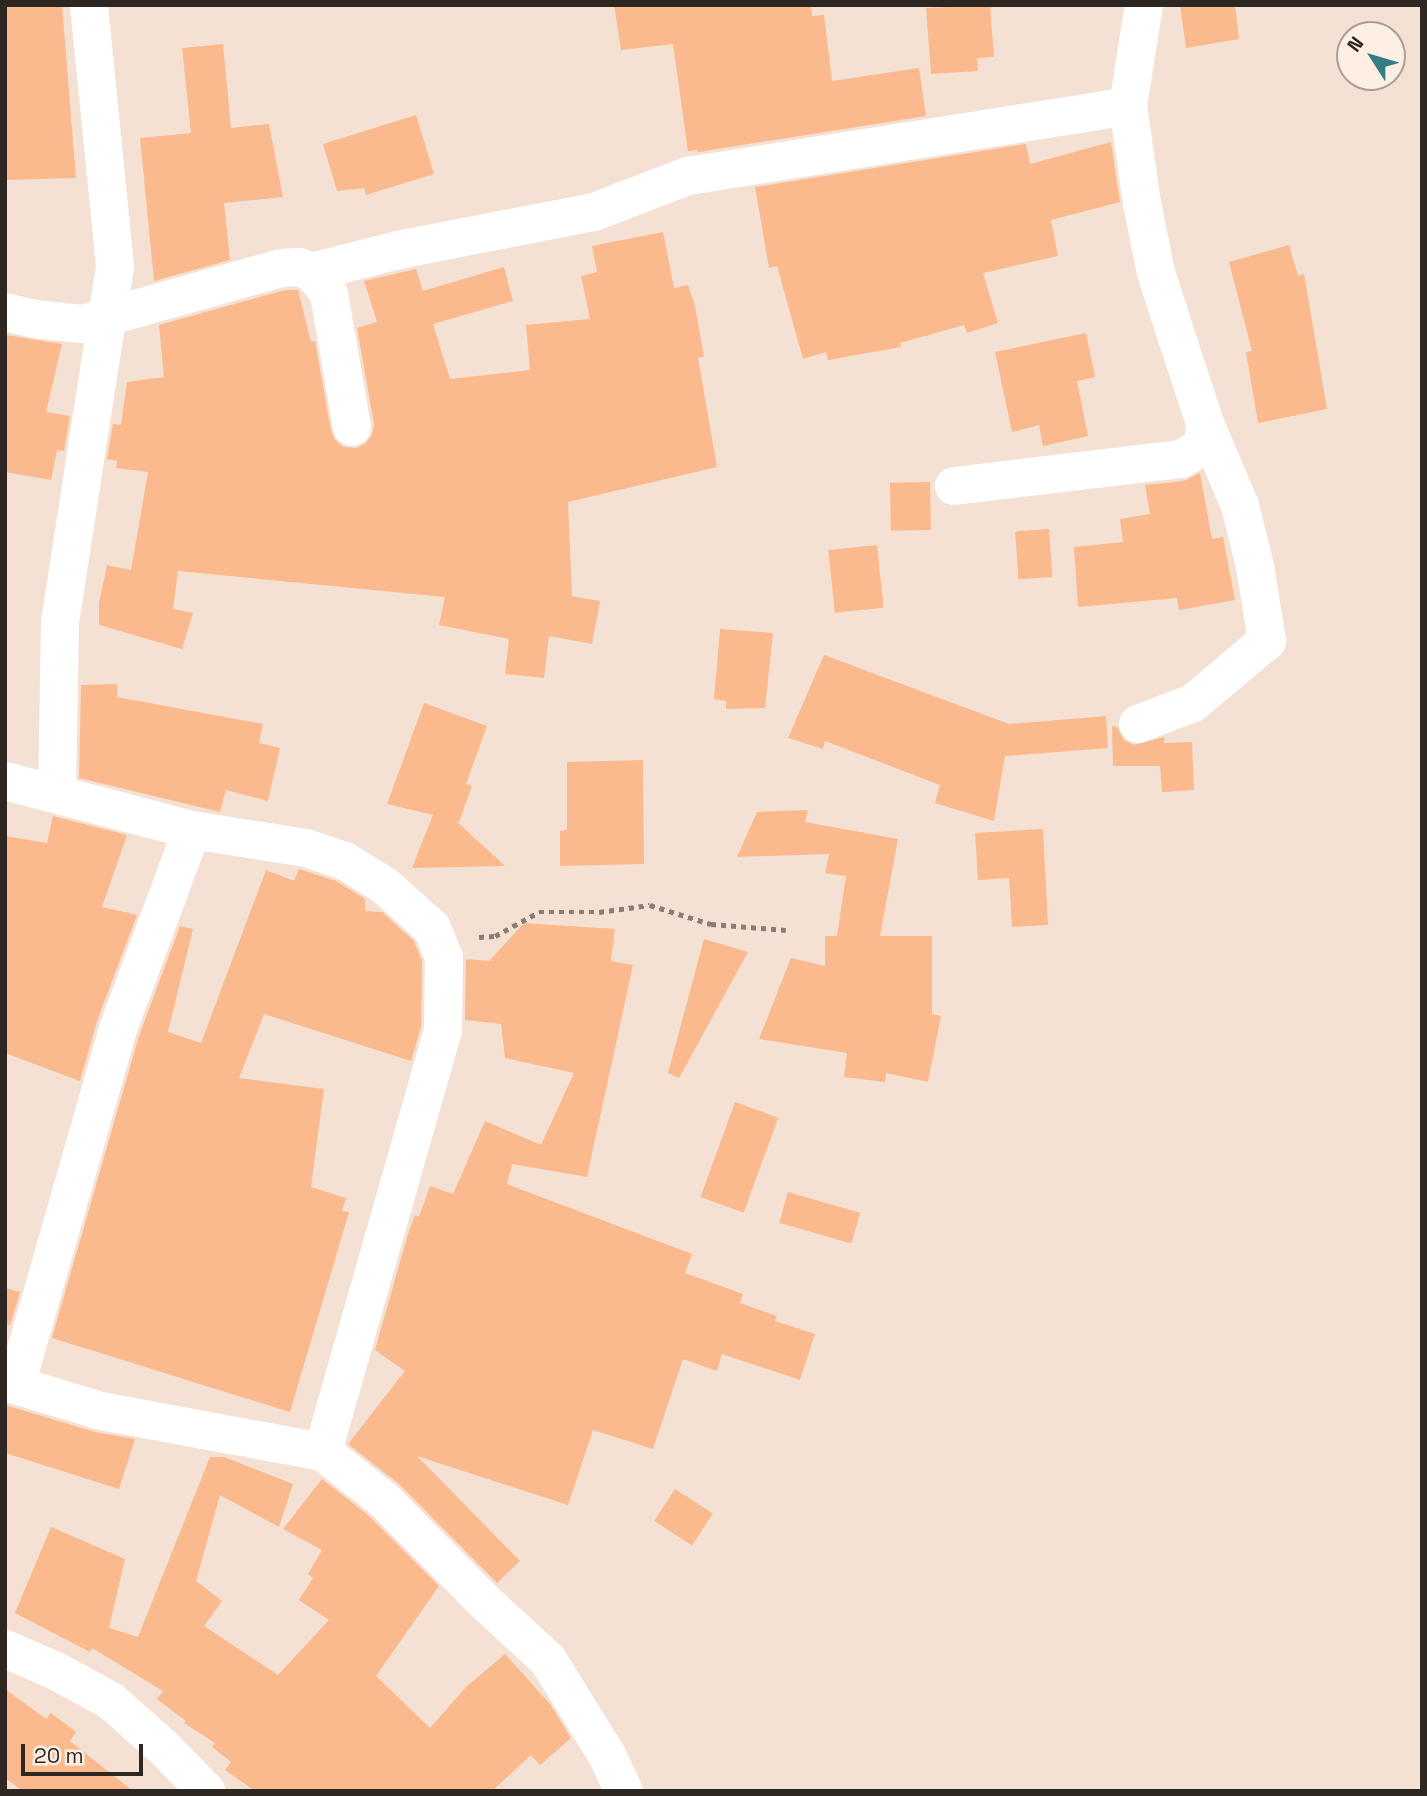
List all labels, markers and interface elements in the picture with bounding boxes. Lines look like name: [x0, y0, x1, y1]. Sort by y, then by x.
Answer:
north arrow: [1336, 21, 1406, 91]
text: N: [1342, 32, 1369, 57]
scale bar: [24, 1730, 147, 1774]
text: 20 m: [34, 1742, 84, 1769]

